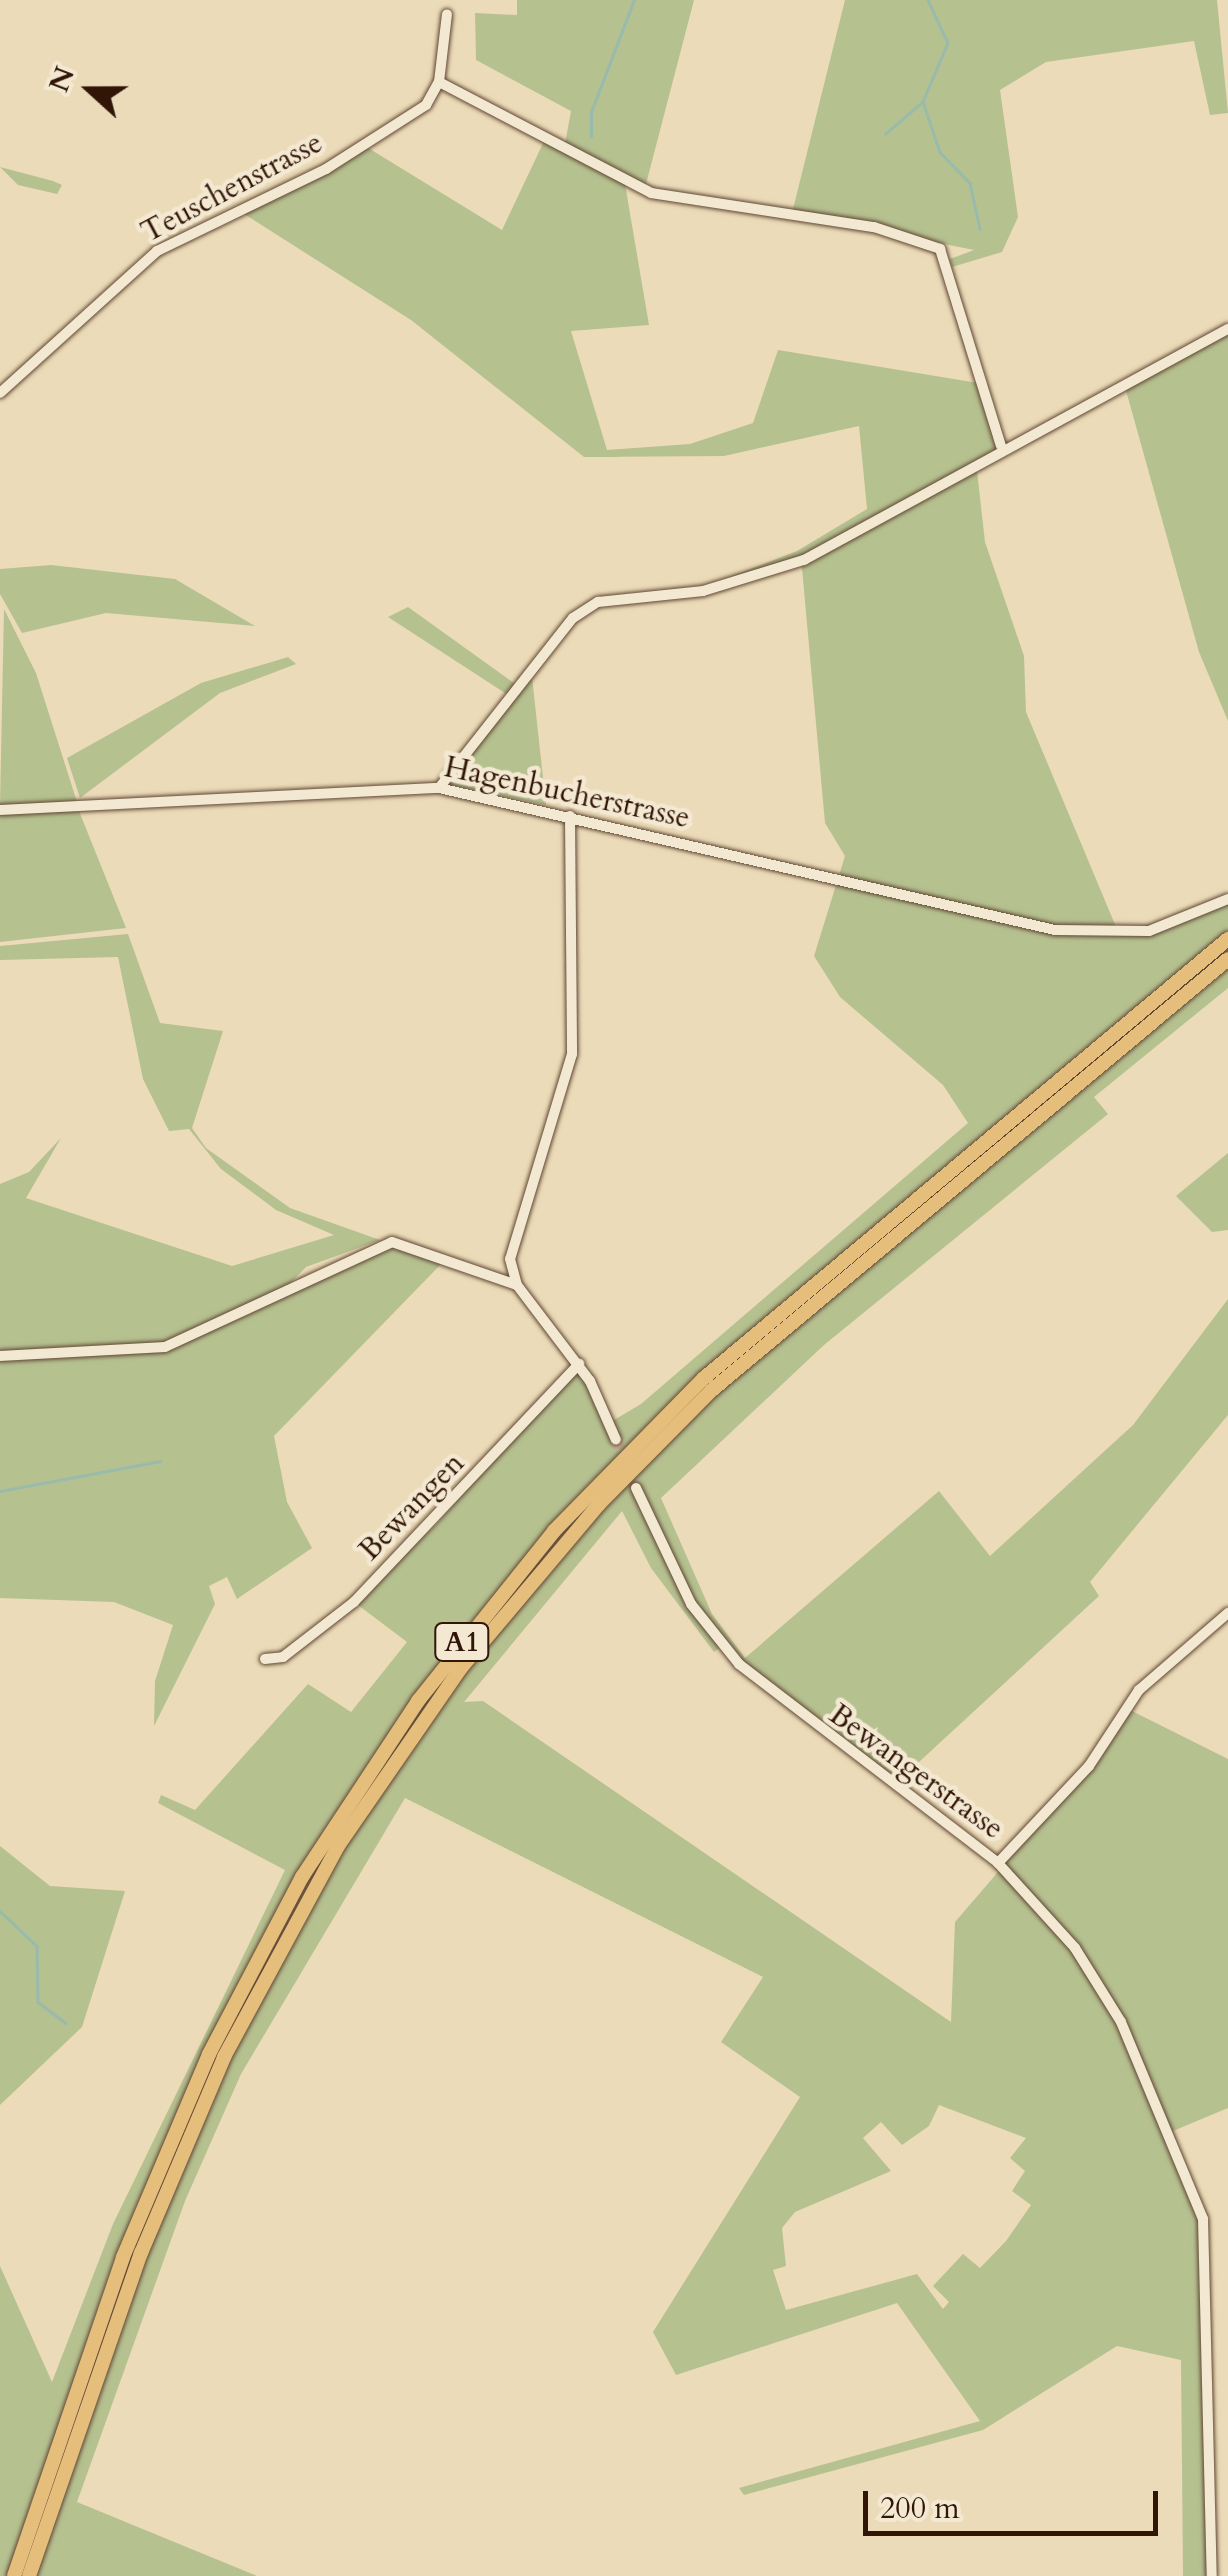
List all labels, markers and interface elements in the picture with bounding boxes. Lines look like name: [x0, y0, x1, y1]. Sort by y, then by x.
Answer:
north arrow: [40, 40, 140, 140]
text: N: [40, 61, 84, 97]
street label: Teuschenstrasse: [135, 125, 329, 251]
street label: Hagenbucherstrasse: [441, 749, 693, 837]
street label: Bewangen: [352, 1446, 472, 1568]
road number: A1: [432, 1619, 492, 1665]
street label: Bewangerstrasse: [822, 1697, 1010, 1847]
scale bar: [868, 2471, 1163, 2533]
text: 200 m: [880, 2488, 960, 2529]

